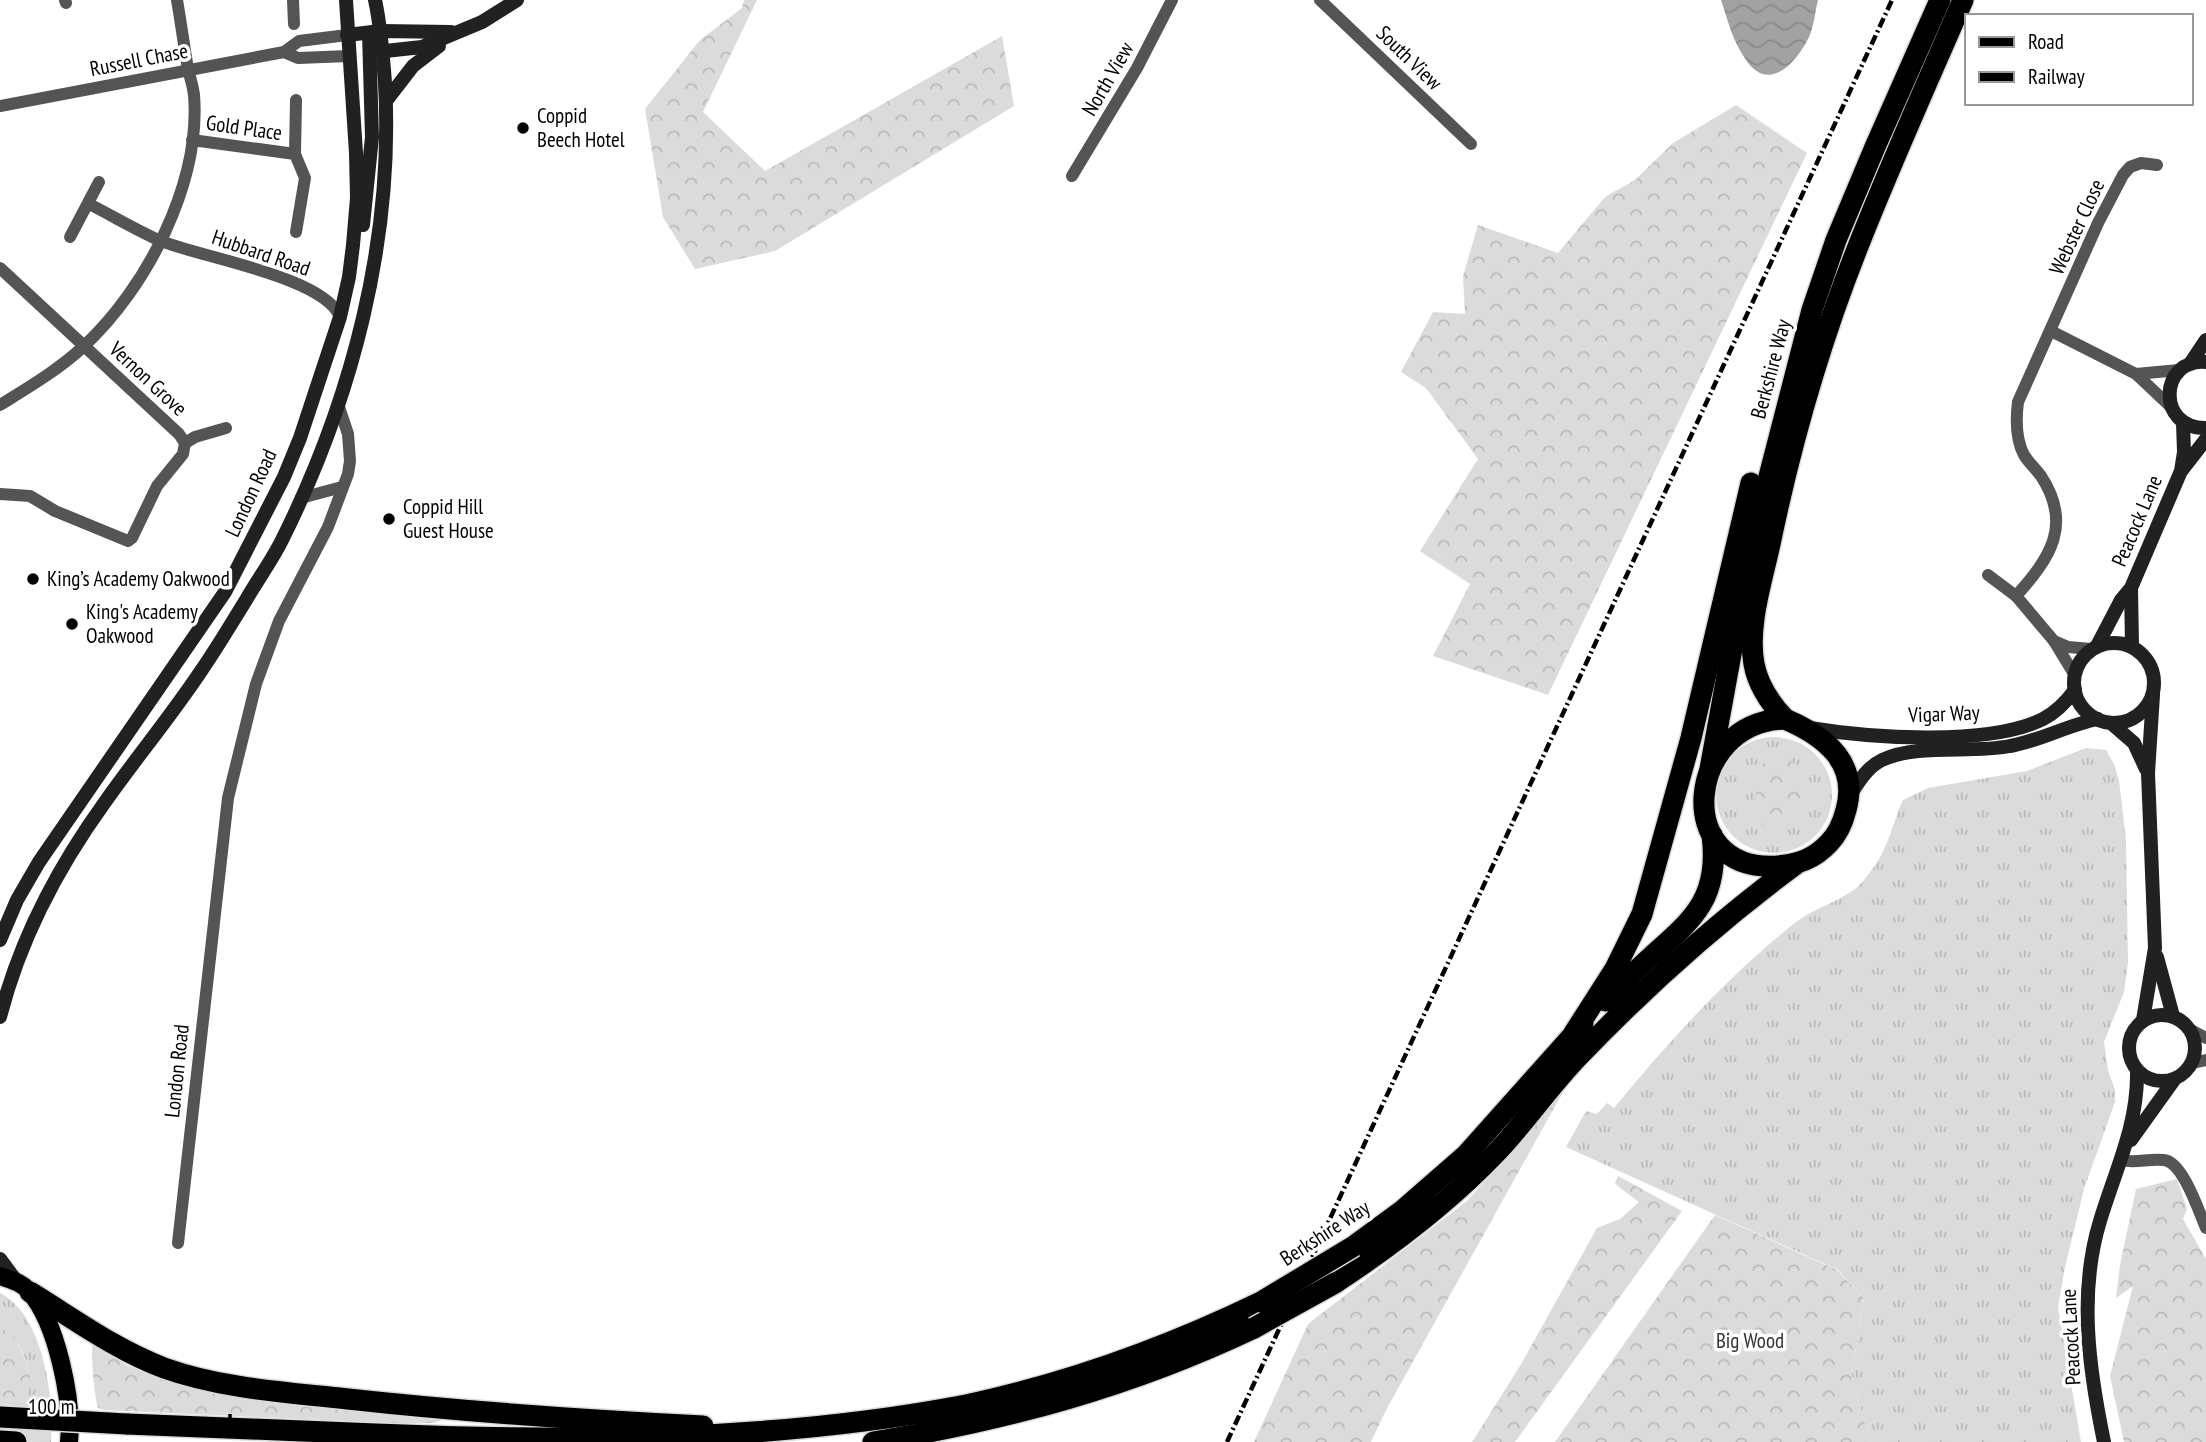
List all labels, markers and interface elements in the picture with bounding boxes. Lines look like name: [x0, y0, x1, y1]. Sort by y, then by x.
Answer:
legend: [1965, 14, 2192, 105]
street label: South View: [1371, 20, 1448, 96]
text: Road: [2028, 28, 2064, 55]
street label: Russell Chase: [88, 37, 190, 82]
street label: North View: [1076, 37, 1140, 120]
text: Railway: [2028, 63, 2085, 90]
place label: Coppid Beech Hotel: [537, 102, 625, 153]
street label: Gold Place: [204, 109, 284, 146]
marker: Coppid Beech Hotel: [515, 120, 531, 136]
street label: Webster Close: [2043, 175, 2110, 279]
street label: Hubbard Road: [208, 223, 314, 282]
street label: Berkshire Way: [1744, 316, 1797, 421]
street label: Vernon Grove: [103, 335, 193, 422]
street label: London Road: [219, 445, 283, 541]
street label: Peacock Lane: [2105, 471, 2168, 570]
place label: Coppid Hill Guest House: [403, 493, 494, 544]
marker: Coppid Hill Guest House: [381, 511, 397, 527]
place label: King’s Academy Oakwood: [47, 565, 230, 592]
marker: King’s Academy Oakwood: [25, 571, 41, 587]
place label: King's Academy Oakwood: [86, 598, 198, 649]
marker: King's Academy Oakwood: [64, 616, 80, 632]
street label: Vigar Way: [1907, 699, 1980, 728]
street label: London Road: [158, 1023, 195, 1119]
street label: Berkshire Way: [1275, 1194, 1375, 1272]
street label: Peacock Lane: [2054, 1288, 2087, 1386]
park label: Big Wood: [1716, 1327, 1784, 1354]
scale bar: [18, 1382, 229, 1426]
text: 100 m: [28, 1393, 74, 1420]

